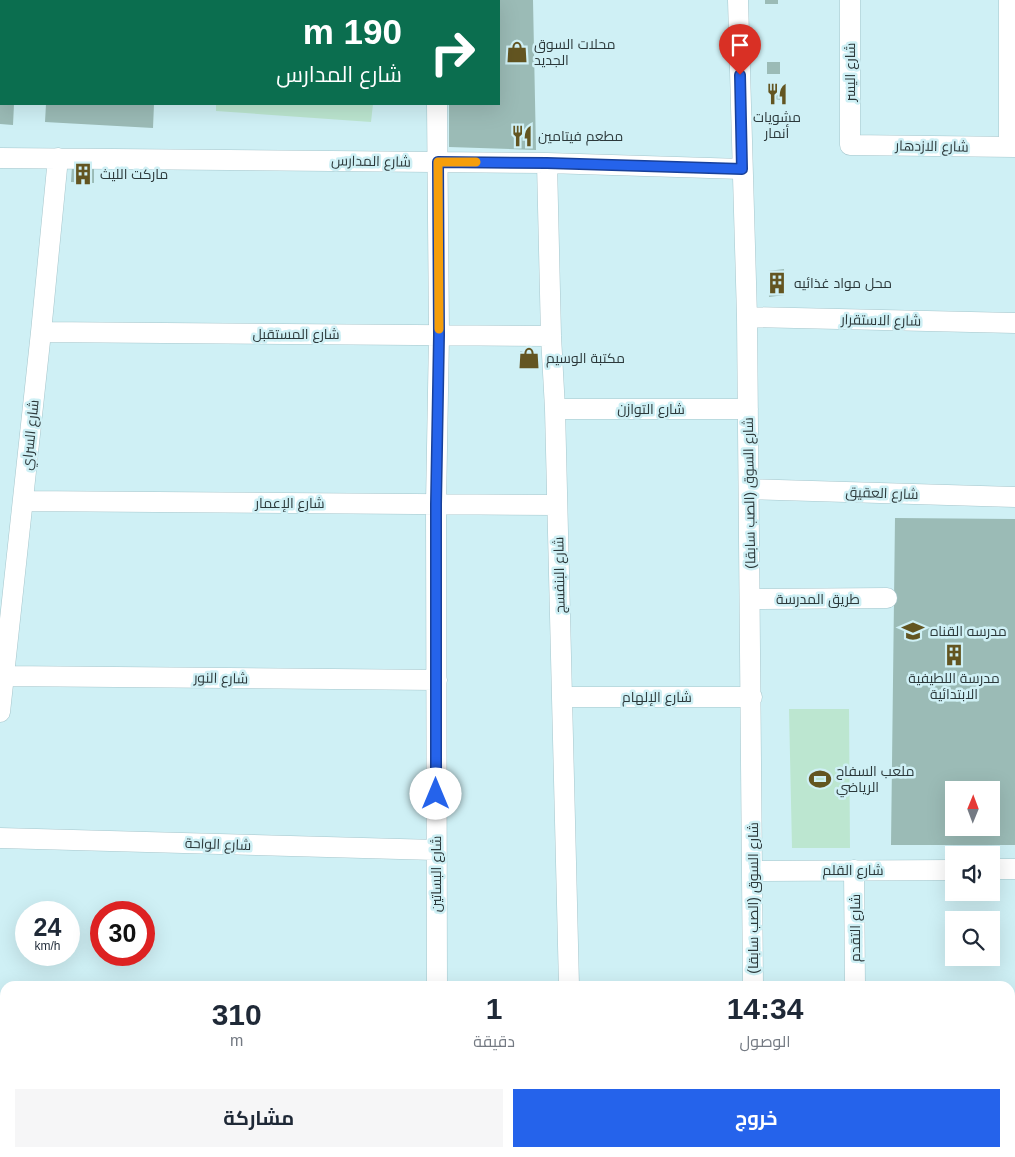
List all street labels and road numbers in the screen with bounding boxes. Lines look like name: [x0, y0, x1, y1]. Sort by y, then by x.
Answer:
street label: شارع اليسر: [842, 43, 859, 102]
street label: شارع الازدهار: [894, 137, 969, 156]
street label: شارع المدارس: [331, 152, 411, 171]
street label: شارع الاستقرار: [840, 311, 921, 330]
street label: شارع المستقبل: [252, 326, 340, 343]
street label: شارع السراي: [18, 399, 46, 472]
street label: شارع التوازن: [617, 401, 685, 418]
street label: شارع السوق (الصب سابقا): [740, 417, 759, 569]
street label: شارع العقيق: [845, 484, 919, 503]
street label: شارع الإعمار: [254, 495, 325, 512]
street label: شارع البنفسج: [550, 537, 569, 613]
street label: طريق المدرسة: [776, 591, 860, 608]
street label: شارع النور: [193, 670, 248, 687]
street label: شارع الإلهام: [622, 689, 692, 707]
street label: شارع السوق (الصب سابقا): [745, 822, 762, 974]
street label: شارع الواحة: [185, 835, 251, 854]
street label: شارع البساتين: [428, 836, 445, 912]
street label: شارع القلم: [822, 862, 884, 880]
street label: شارع التقدم: [847, 894, 865, 962]

